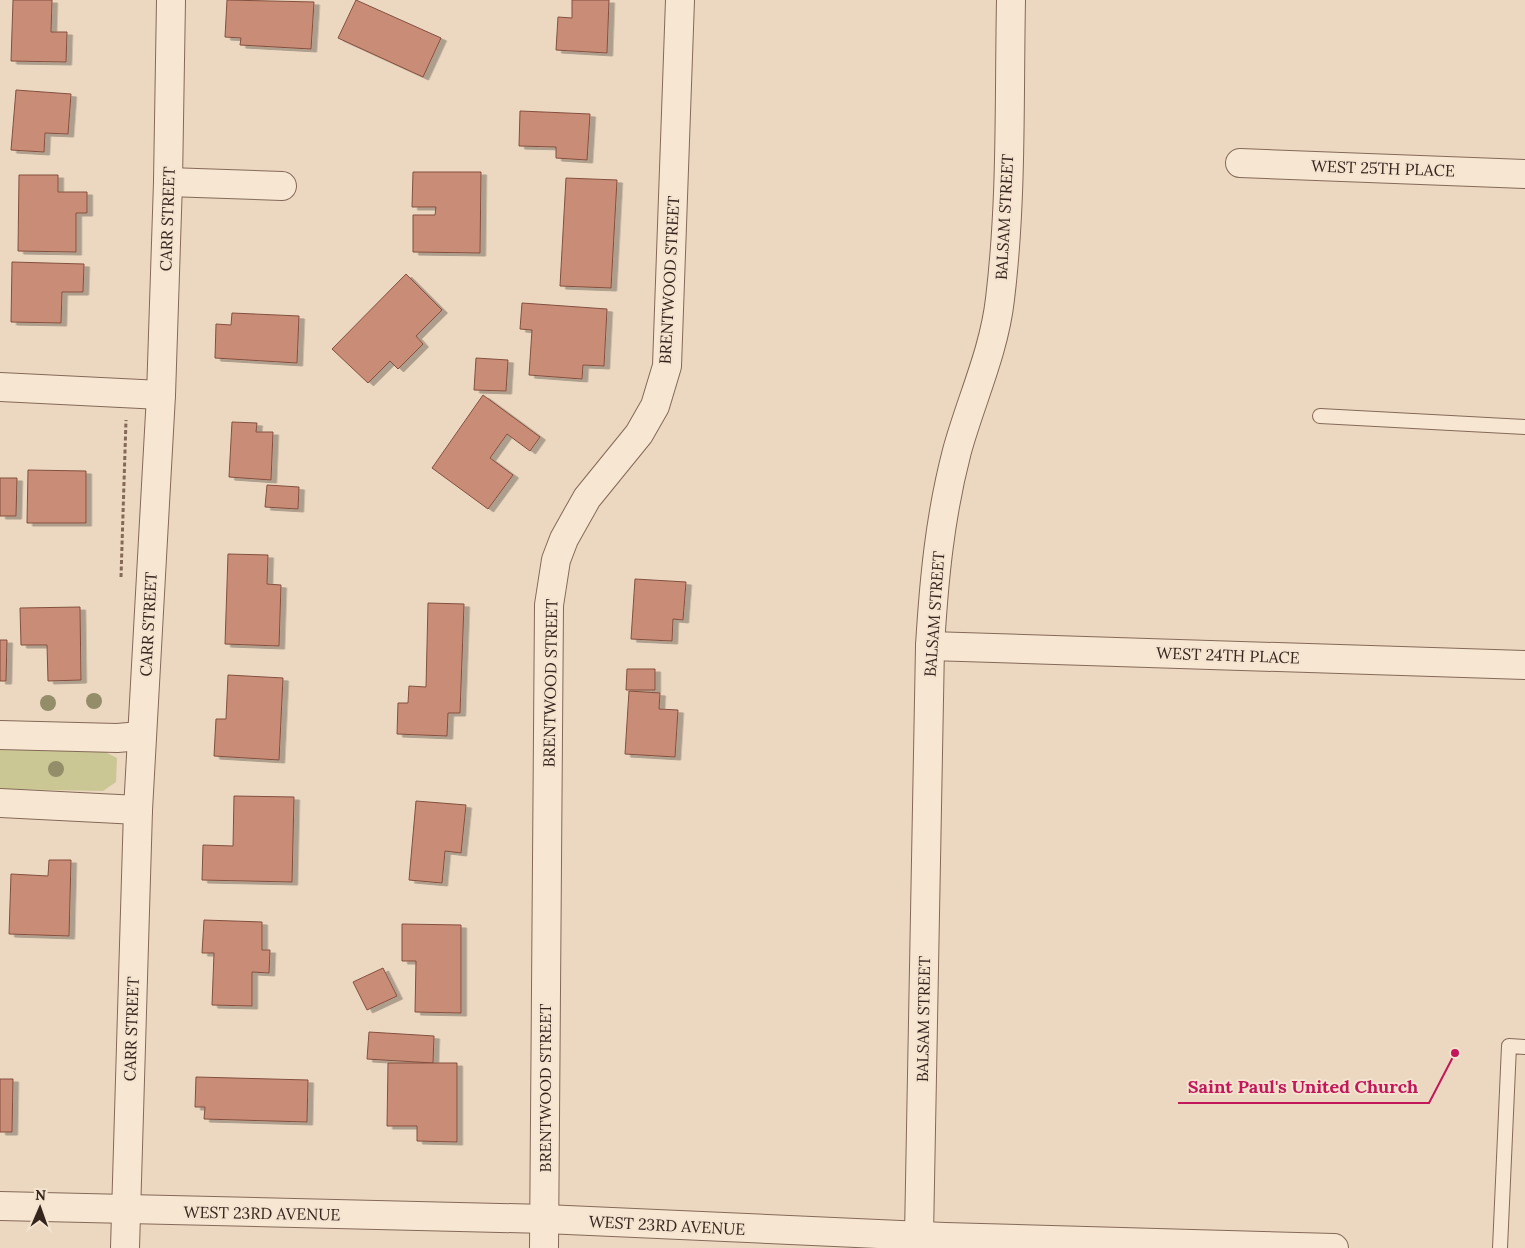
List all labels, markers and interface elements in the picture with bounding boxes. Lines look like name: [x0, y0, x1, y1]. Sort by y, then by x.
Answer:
street label: BALSAM STREET: [991, 153, 1017, 281]
street label: WEST 25TH PLACE: [1311, 155, 1455, 181]
street label: CARR STREET: [155, 166, 179, 272]
street label: BRENTWOOD STREET: [655, 195, 683, 365]
street label: BALSAM STREET: [920, 550, 948, 678]
street label: CARR STREET: [135, 571, 161, 677]
street label: BRENTWOOD STREET: [539, 598, 561, 768]
street label: WEST 24TH PLACE: [1156, 643, 1300, 667]
street label: BALSAM STREET: [912, 956, 934, 1082]
street label: CARR STREET: [119, 976, 143, 1082]
street label: BRENTWOOD STREET: [535, 1004, 555, 1172]
callout: Saint Paul's United Church: [1178, 1070, 1429, 1103]
text: Saint Paul's United Church: [1188, 1075, 1418, 1098]
north arrow: [15, 1183, 65, 1233]
text: N: [35, 1186, 46, 1204]
street label: WEST 23RD AVENUE: [183, 1202, 341, 1224]
street label: WEST 23RD AVENUE: [588, 1211, 746, 1239]

